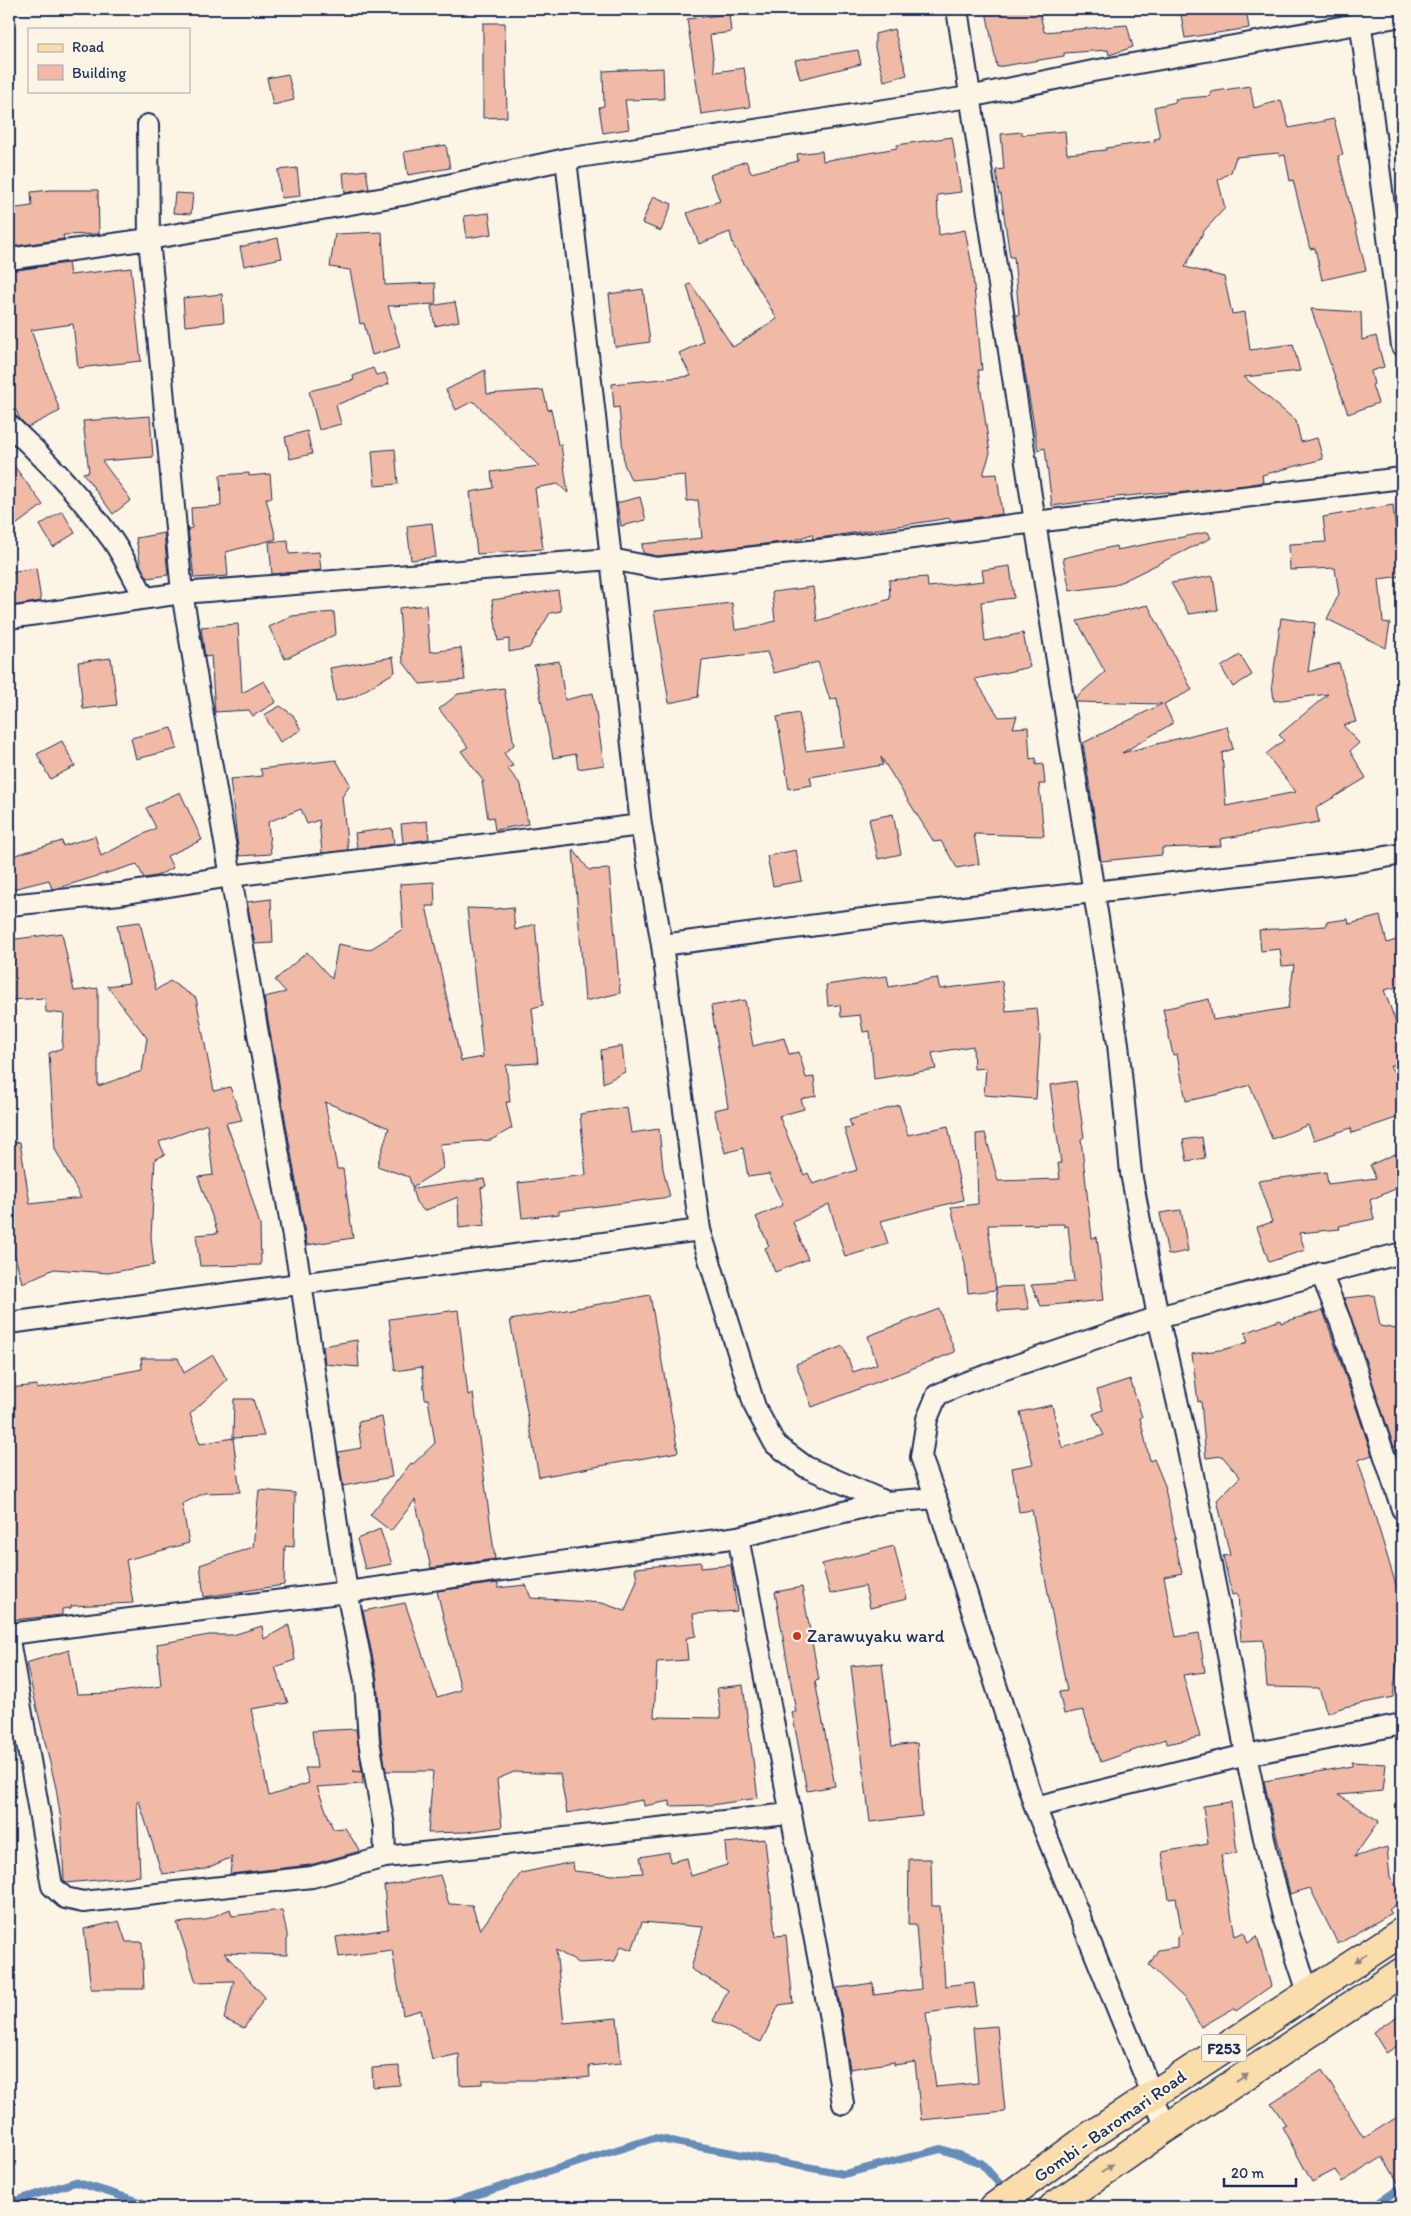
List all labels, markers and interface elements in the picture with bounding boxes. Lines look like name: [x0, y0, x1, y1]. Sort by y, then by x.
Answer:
legend: [28, 28, 190, 92]
text: Road: [72, 38, 105, 56]
text: Building: [72, 64, 126, 82]
place label: Zarawuyaku ward: [807, 1625, 945, 1647]
marker: Zarawuyaku ward: [791, 1630, 803, 1642]
one-way arrow: [1355, 1954, 1368, 1963]
road number: F253: [1202, 2035, 1246, 2062]
street label: Gombi - Baromari Road: [1029, 2065, 1191, 2187]
one-way arrow: [1235, 2073, 1249, 2083]
scale bar: [1224, 2156, 1296, 2188]
one-way arrow: [1100, 2164, 1114, 2174]
text: 20 m: [1231, 2164, 1265, 2182]

